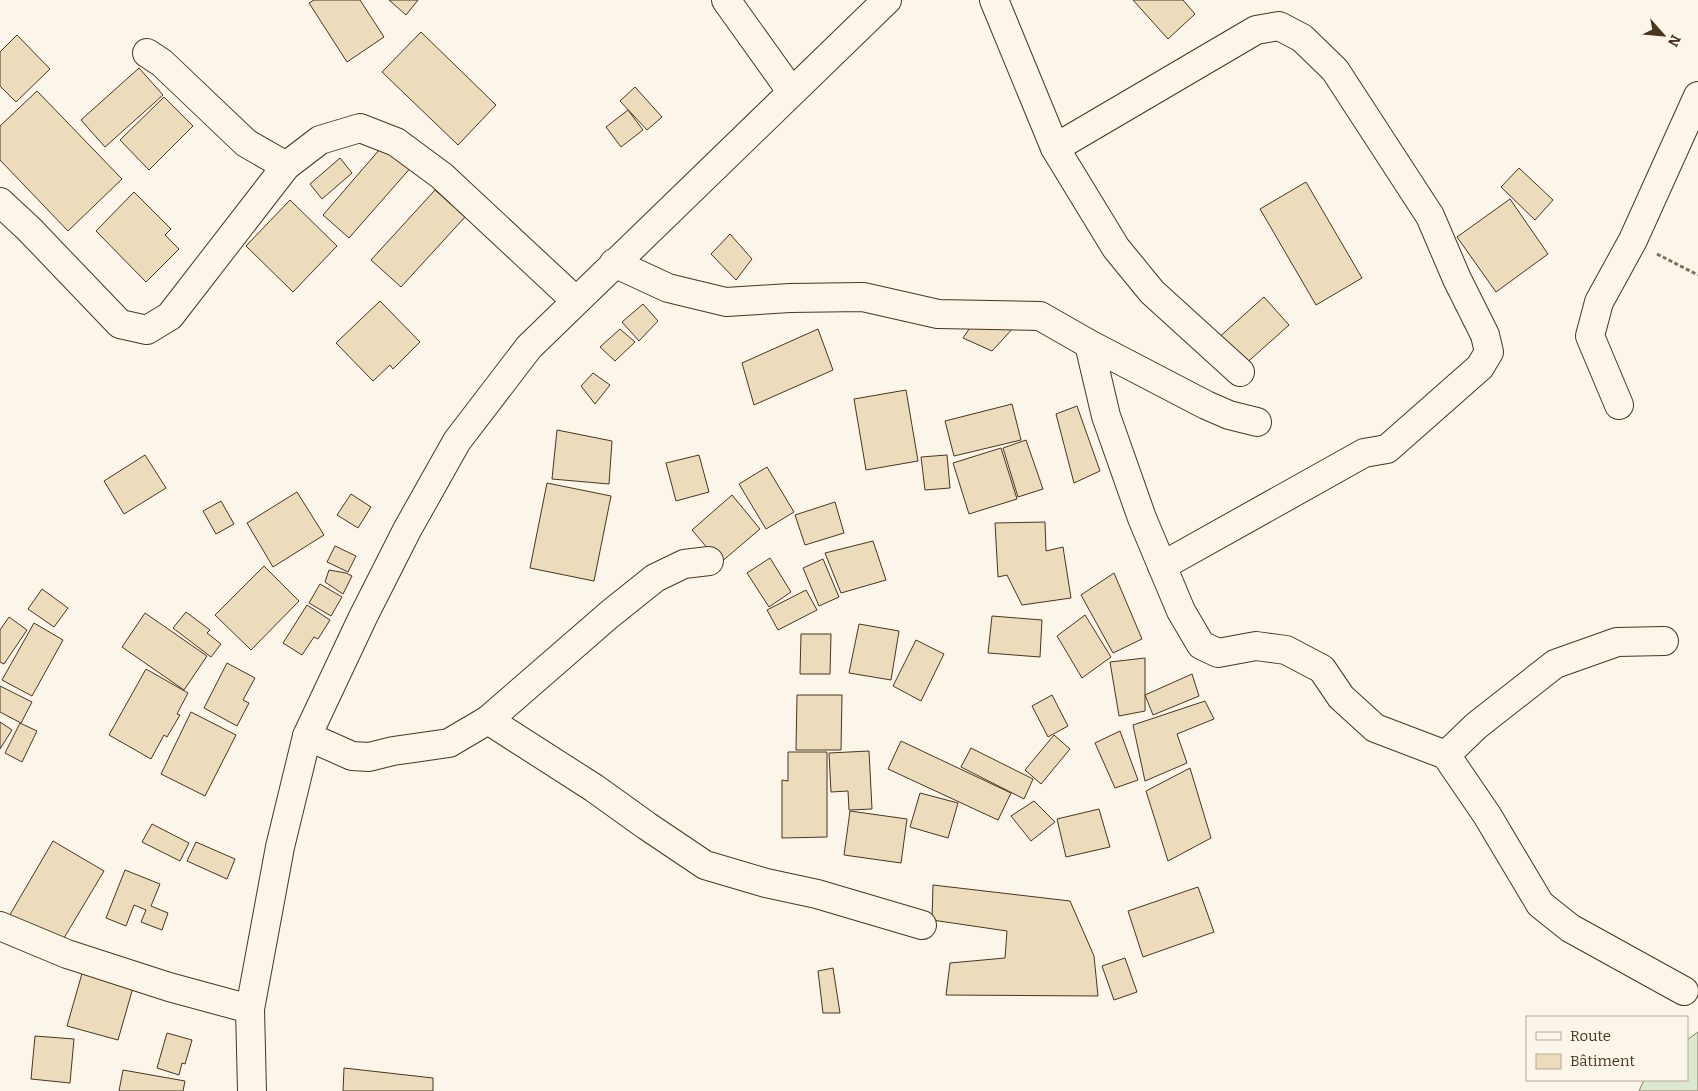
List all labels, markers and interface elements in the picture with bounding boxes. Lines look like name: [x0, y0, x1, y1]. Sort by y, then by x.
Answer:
north arrow: [1638, 10, 1688, 60]
text: N: [1664, 32, 1684, 50]
legend: [1526, 1016, 1688, 1081]
text: Route: [1570, 1027, 1611, 1045]
text: Bâtiment: [1570, 1052, 1635, 1070]

